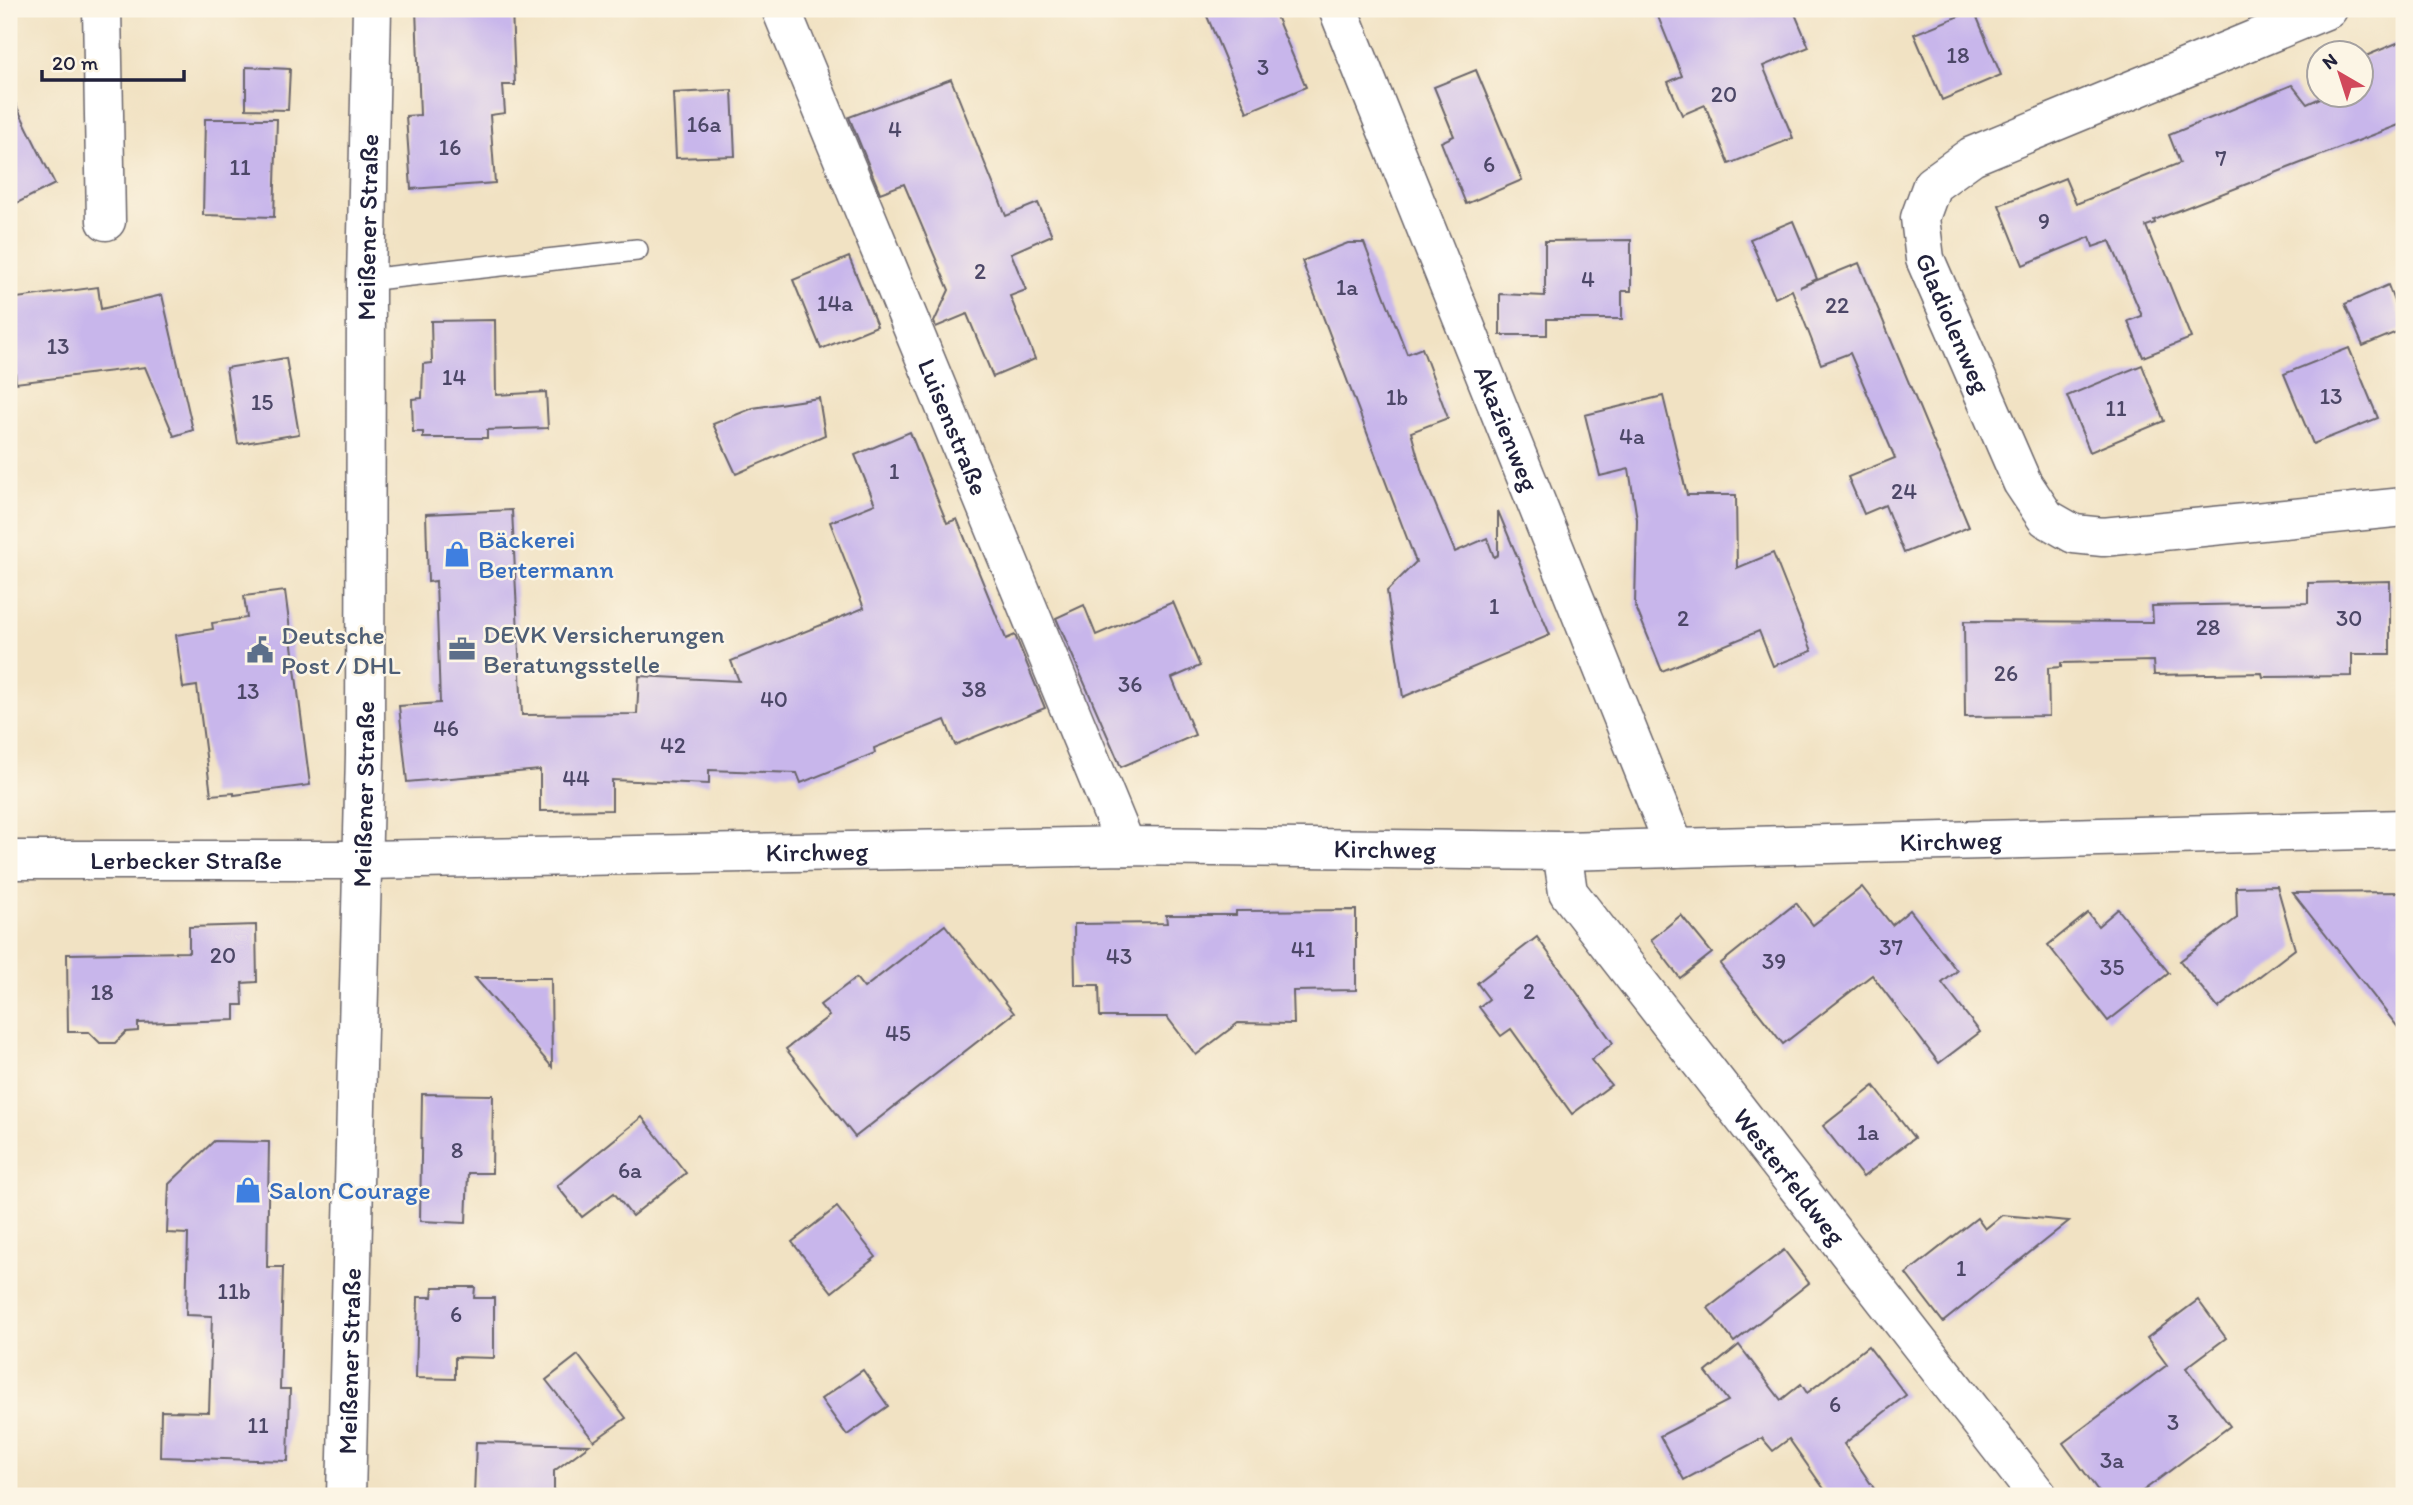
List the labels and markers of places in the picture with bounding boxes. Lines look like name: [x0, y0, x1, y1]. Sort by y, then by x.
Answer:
place label: Bäckerei Bertermann: [478, 523, 614, 585]
shop icon: Bäckerei Bertermann: [442, 539, 472, 569]
place label: DEVK Versicherungen Beratungsstelle: [483, 618, 725, 680]
place label: Deutsche Post / DHL: [281, 619, 401, 681]
office icon: DEVK Versicherungen Beratungsstelle: [447, 634, 477, 664]
public building icon: Deutsche Post / DHL: [245, 635, 275, 665]
place label: Salon Courage: [269, 1174, 431, 1206]
shop icon: Salon Courage: [233, 1175, 263, 1205]

